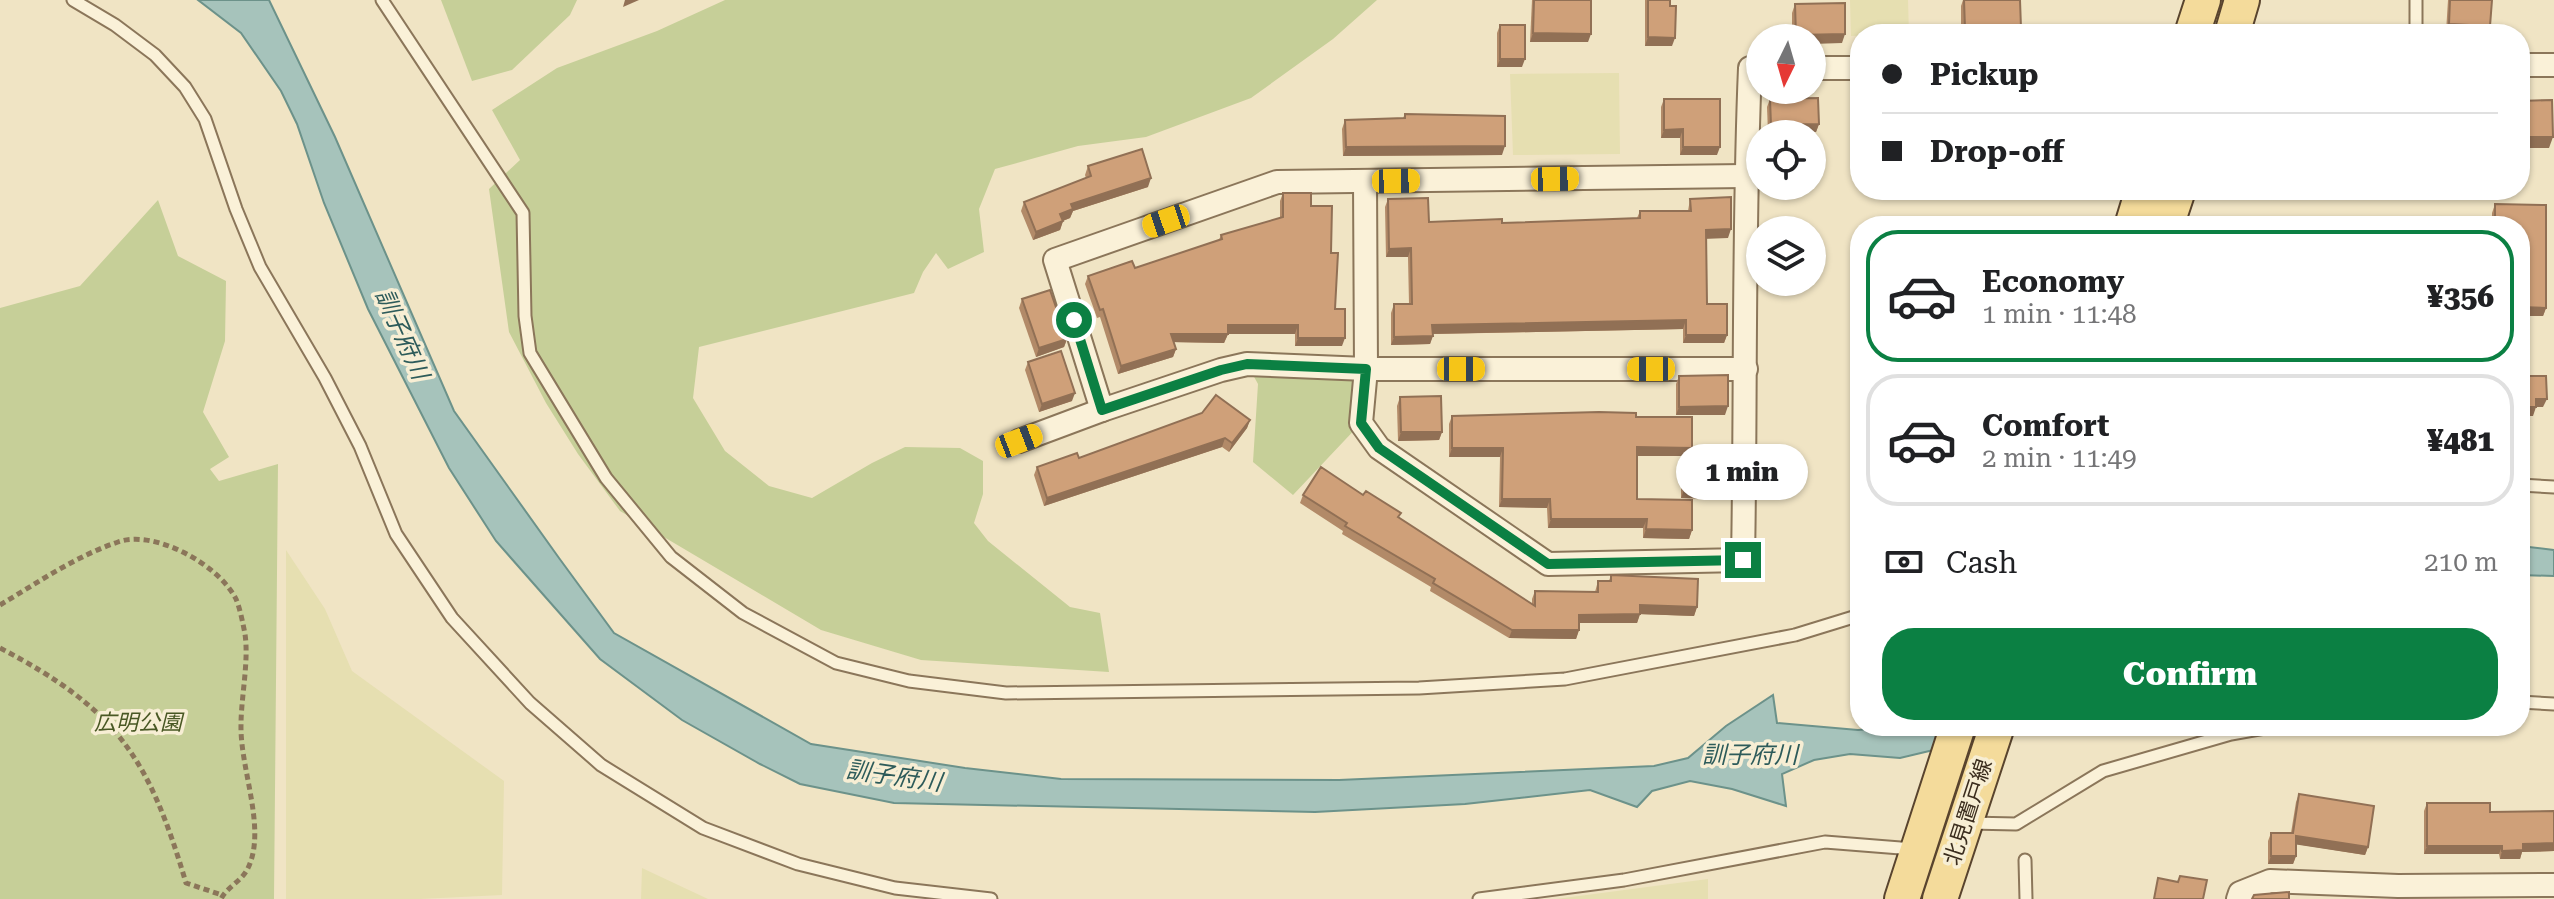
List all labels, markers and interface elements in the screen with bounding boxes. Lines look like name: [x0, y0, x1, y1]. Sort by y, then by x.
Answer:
north arrow: [1746, 24, 1826, 104]
map controls: [1746, 24, 1826, 296]
text: Pickup: [1930, 57, 2038, 92]
button: locate: [1746, 120, 1826, 200]
text: Drop-off: [1930, 134, 2064, 169]
car: [1531, 167, 1579, 191]
car: [1372, 169, 1420, 193]
car: [1139, 202, 1193, 240]
button: layers: [1746, 216, 1826, 296]
icon: car: [1886, 260, 1958, 332]
text: Economy: [1982, 264, 2124, 299]
text: ¥356: [2427, 279, 2494, 314]
water label: 訓子府川: [370, 284, 436, 386]
text: 1 min · 11:48: [1982, 299, 2137, 329]
route start: [1056, 302, 1092, 338]
car: [1437, 357, 1485, 381]
car: [1627, 357, 1675, 381]
icon: car: [1886, 404, 1958, 476]
text: Comfort: [1982, 408, 2109, 443]
car: [992, 421, 1046, 461]
text: ¥481: [2427, 423, 2494, 458]
text: 2 min · 11:49: [1982, 443, 2137, 473]
callout: 1 min: [1677, 444, 1809, 500]
text: 1 min: [1705, 457, 1779, 487]
icon: cash: [1882, 540, 1926, 584]
route end: [1725, 542, 1761, 578]
text: Cash: [1946, 545, 2017, 580]
text: 210 m: [2424, 547, 2498, 577]
button: Confirm: [1882, 628, 2498, 720]
park label: 広明公園: [94, 710, 185, 735]
water label: 訓子府川: [1702, 741, 1801, 769]
water label: 訓子府川: [845, 755, 946, 797]
street label: 北見置戸線: [1939, 756, 1997, 868]

